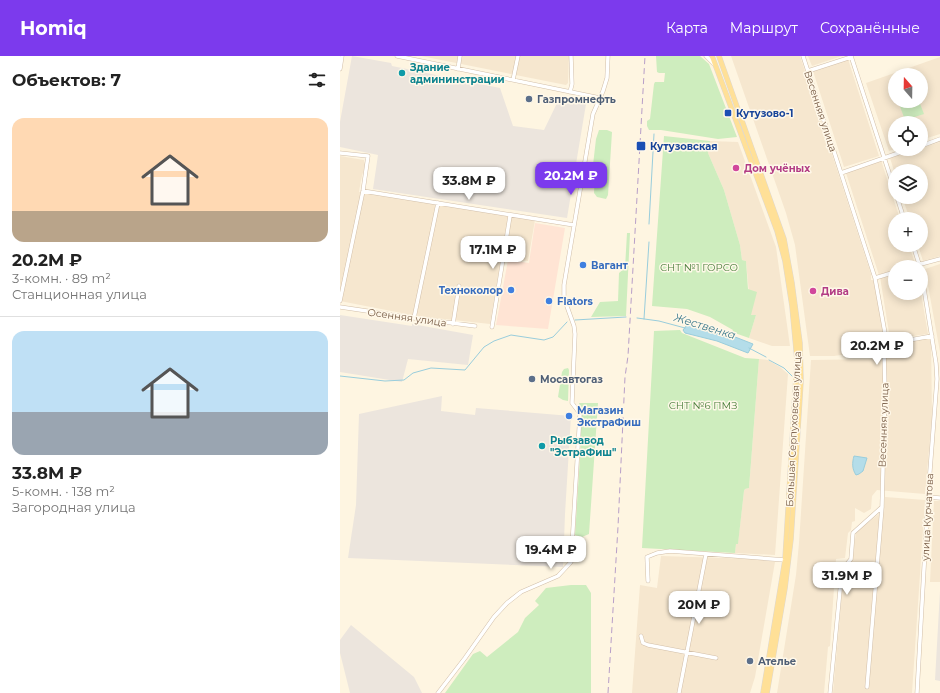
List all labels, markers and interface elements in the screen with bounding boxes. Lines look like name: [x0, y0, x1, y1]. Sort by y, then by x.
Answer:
text: Homiq: [20, 17, 87, 40]
text: Карта: [666, 19, 708, 37]
text: Маршрут: [730, 19, 798, 37]
text: Сохранённые: [820, 19, 920, 37]
place label: Здание админинстрации: [409, 61, 505, 86]
marker: Здание админинстрации: [397, 68, 407, 78]
north arrow: [888, 68, 928, 108]
map controls: [888, 68, 928, 300]
icon: filters: [306, 69, 328, 91]
street label: Весенняя улица: [801, 69, 840, 154]
text: Объектов: 7: [12, 70, 121, 90]
place label: Газпромнефть: [537, 93, 616, 106]
marker: Газпромнефть: [524, 94, 534, 104]
place label: Кутузово-1: [736, 107, 793, 120]
marker: Кутузово-1: [723, 108, 733, 118]
button: locate: [888, 116, 928, 156]
marker: Кутузовская: [635, 140, 647, 152]
place label: Кутузовская: [650, 140, 718, 153]
icon: home: [134, 144, 206, 216]
pin: 20.2M ₽: [534, 162, 608, 196]
place label: Дом учёных: [744, 162, 810, 175]
marker: Дом учёных: [731, 163, 741, 173]
button: layers: [888, 164, 928, 204]
pin: 33.8M ₽: [432, 167, 506, 201]
text: 20.2M ₽: [544, 167, 598, 183]
text: 33.8M ₽: [442, 172, 496, 188]
button: +: [888, 212, 928, 252]
pin: 17.1M ₽: [456, 236, 530, 270]
text: 17.1M ₽: [470, 241, 517, 257]
text: 20.2M ₽: [12, 250, 82, 270]
place label: Вагант: [591, 259, 629, 272]
marker: Вагант: [578, 260, 588, 270]
button: −: [888, 260, 928, 300]
park label: СНТ №1 ГОРСО: [660, 261, 738, 274]
text: 3-комн. · 89 m²: [12, 270, 111, 286]
place label: Техноколор: [439, 284, 503, 297]
marker: Техноколор: [506, 285, 516, 295]
place label: Дива: [821, 285, 849, 298]
text: Станционная улица: [12, 286, 147, 302]
marker: Дива: [808, 286, 818, 296]
place label: Flators: [557, 295, 594, 308]
marker: Flators: [544, 296, 554, 306]
street label: Осенняя улица: [367, 306, 447, 329]
water label: Жественка: [671, 310, 738, 342]
pin: 20.2M ₽: [840, 332, 914, 366]
text: 20.2M ₽: [850, 337, 904, 353]
street label: Большая Серпуховская улица: [783, 351, 804, 507]
icon: home: [134, 357, 206, 429]
place label: Мосавтогаз: [540, 373, 603, 386]
marker: Мосавтогаз: [527, 374, 537, 384]
street label: Весенняя улица: [876, 382, 891, 468]
park label: СНТ №6 ПМЗ: [669, 399, 737, 412]
place label: Магазин ЭкстраФиш: [577, 404, 641, 429]
marker: Магазин ЭкстраФиш: [564, 411, 574, 421]
place label: Рыбзавод "ЭстраФиш": [550, 434, 616, 459]
marker: Рыбзавод "ЭстраФиш": [537, 441, 547, 451]
text: 33.8M ₽: [12, 463, 82, 483]
street label: улица Курчатова: [919, 473, 936, 562]
text: 5-комн. · 138 m²: [12, 483, 115, 499]
text: Загородная улица: [12, 499, 136, 515]
pin: 19.4M ₽: [514, 536, 588, 570]
text: 19.4M ₽: [525, 541, 577, 557]
pin: 31.9M ₽: [810, 562, 884, 596]
text: 31.9M ₽: [822, 567, 872, 583]
pin: 20M ₽: [671, 591, 727, 625]
text: 20M ₽: [678, 596, 720, 612]
place label: Ателье: [758, 655, 796, 668]
marker: Ателье: [745, 656, 755, 666]

